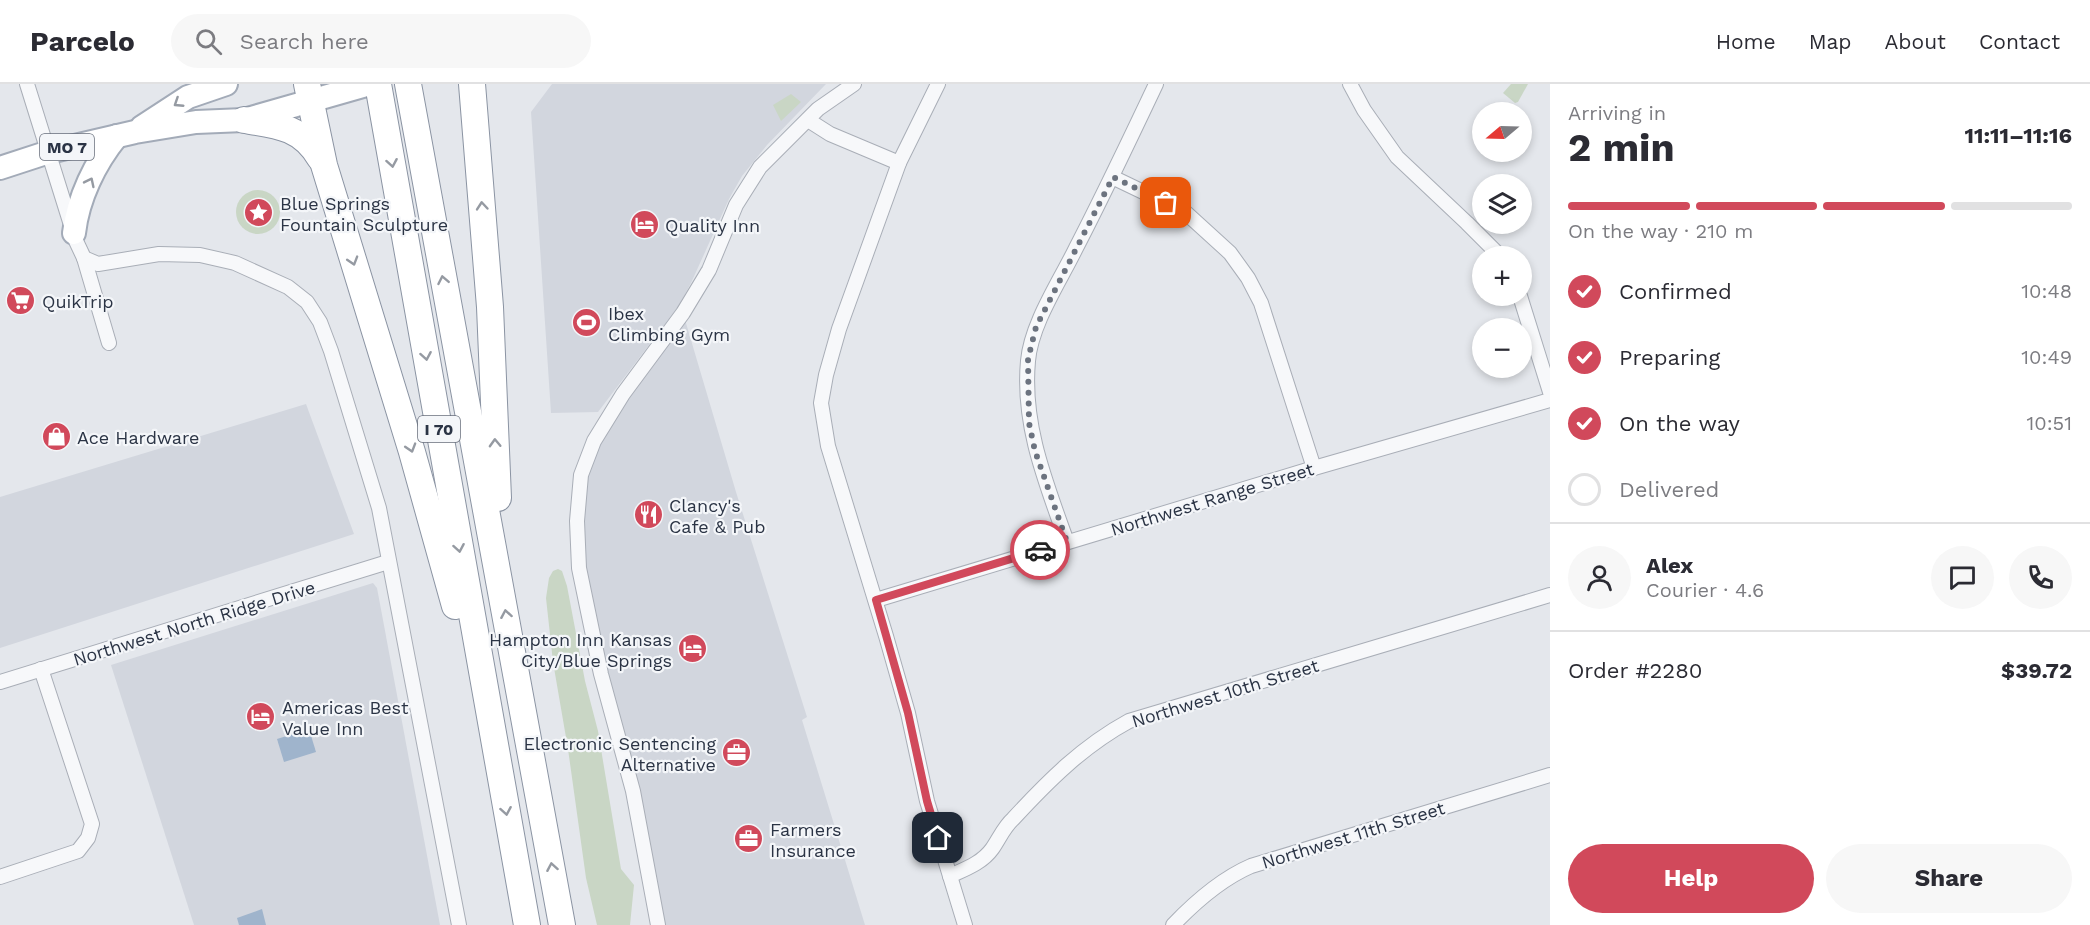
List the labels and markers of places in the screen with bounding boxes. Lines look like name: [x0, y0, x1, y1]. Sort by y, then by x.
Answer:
pin: [1140, 177, 1191, 228]
place label: Blue Springs Fountain Sculpture: [280, 193, 448, 235]
place icon: Blue Springs Fountain Sculpture: [243, 197, 275, 229]
hotel icon: Quality Inn: [628, 209, 660, 241]
place label: Quality Inn: [665, 215, 760, 236]
supermarket icon: QuikTrip: [5, 285, 37, 317]
place label: QuikTrip: [42, 291, 114, 312]
place label: Ibex Climbing Gym: [608, 303, 730, 345]
sports icon: Ibex Climbing Gym: [571, 307, 603, 339]
shop icon: Ace Hardware: [40, 421, 72, 453]
place label: Ace Hardware: [77, 427, 199, 448]
place label: Clancy's Cafe & Pub: [669, 495, 766, 537]
restaurant icon: Clancy's Cafe & Pub: [632, 499, 664, 531]
place label: Hampton Inn Kansas City/Blue Springs: [489, 629, 672, 671]
hotel icon: Hampton Inn Kansas City/Blue Springs: [677, 633, 709, 665]
place label: Americas Best Value Inn: [282, 697, 409, 739]
hotel icon: Americas Best Value Inn: [245, 701, 277, 733]
place label: Electronic Sentencing Alternative: [523, 733, 716, 775]
office icon: Electronic Sentencing Alternative: [721, 737, 753, 769]
pin: [912, 812, 963, 863]
place label: Farmers Insurance: [770, 819, 856, 861]
office icon: Farmers Insurance: [733, 823, 765, 855]

